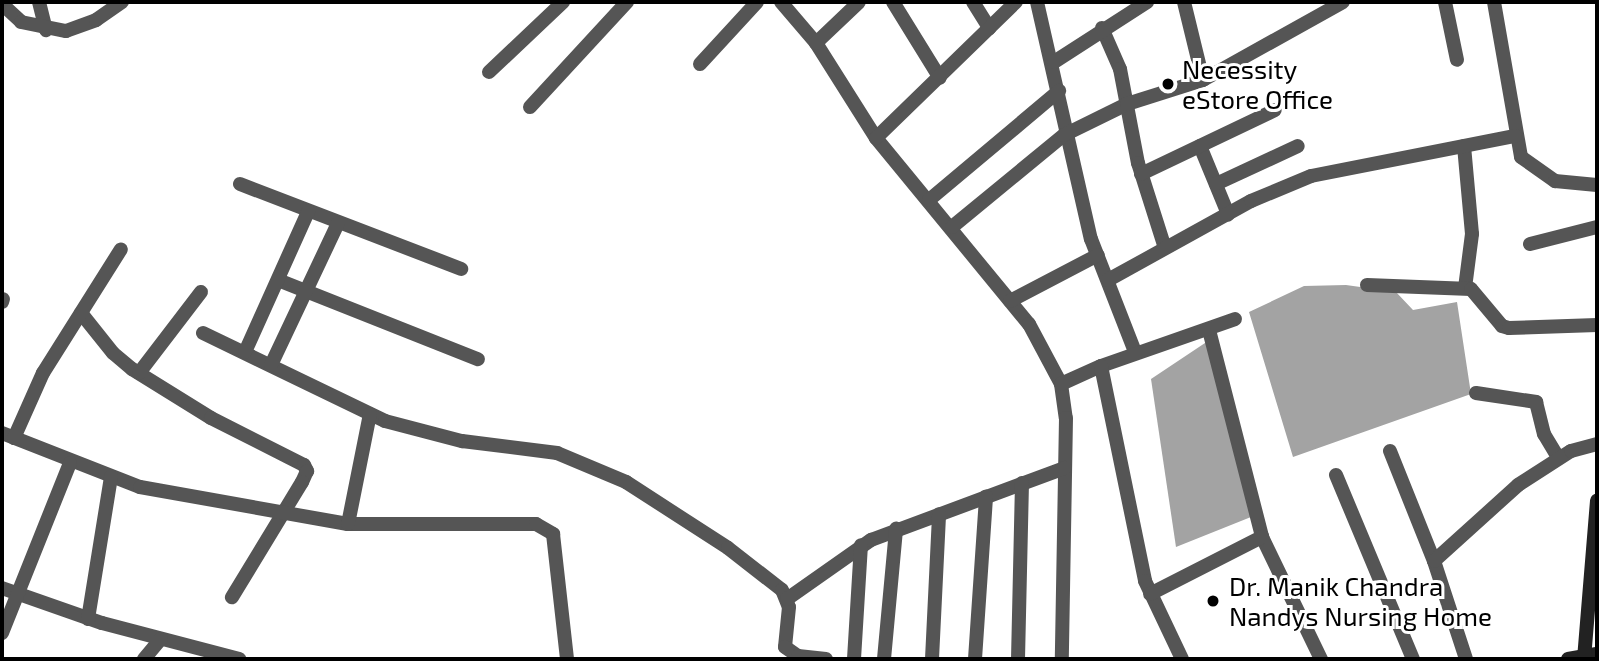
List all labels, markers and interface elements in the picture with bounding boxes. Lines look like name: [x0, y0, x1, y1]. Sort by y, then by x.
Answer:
place label: Necessity eStore Office: [1182, 53, 1333, 114]
marker: Necessity eStore Office: [1160, 76, 1176, 92]
place label: Dr. Manik Chandra Nandys Nursing Home: [1229, 570, 1492, 632]
marker: Dr. Manik Chandra Nandys Nursing Home: [1203, 591, 1223, 611]

